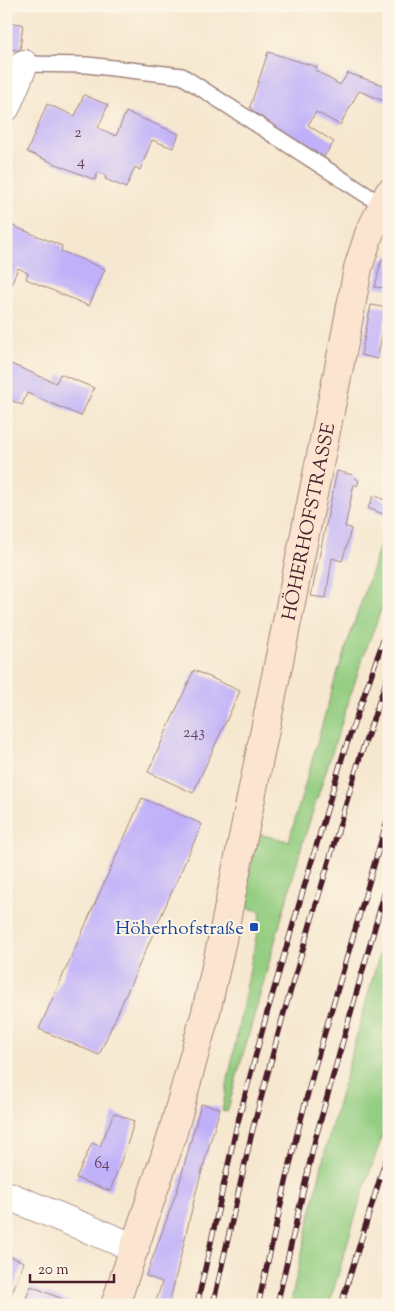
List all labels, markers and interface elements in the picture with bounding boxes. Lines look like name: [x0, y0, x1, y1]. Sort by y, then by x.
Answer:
house number: 2: [74, 122, 82, 145]
house number: 4: [77, 151, 85, 174]
street label: HÖHERHOFSTRASSE: [277, 420, 343, 623]
house number: 243: [183, 722, 205, 745]
place label: Höherhofstraße: [115, 916, 244, 943]
marker: Höherhofstraße: [248, 921, 260, 933]
house number: 64: [94, 1153, 110, 1176]
scale bar: [30, 1251, 114, 1283]
text: 20 m: [38, 1260, 69, 1281]

